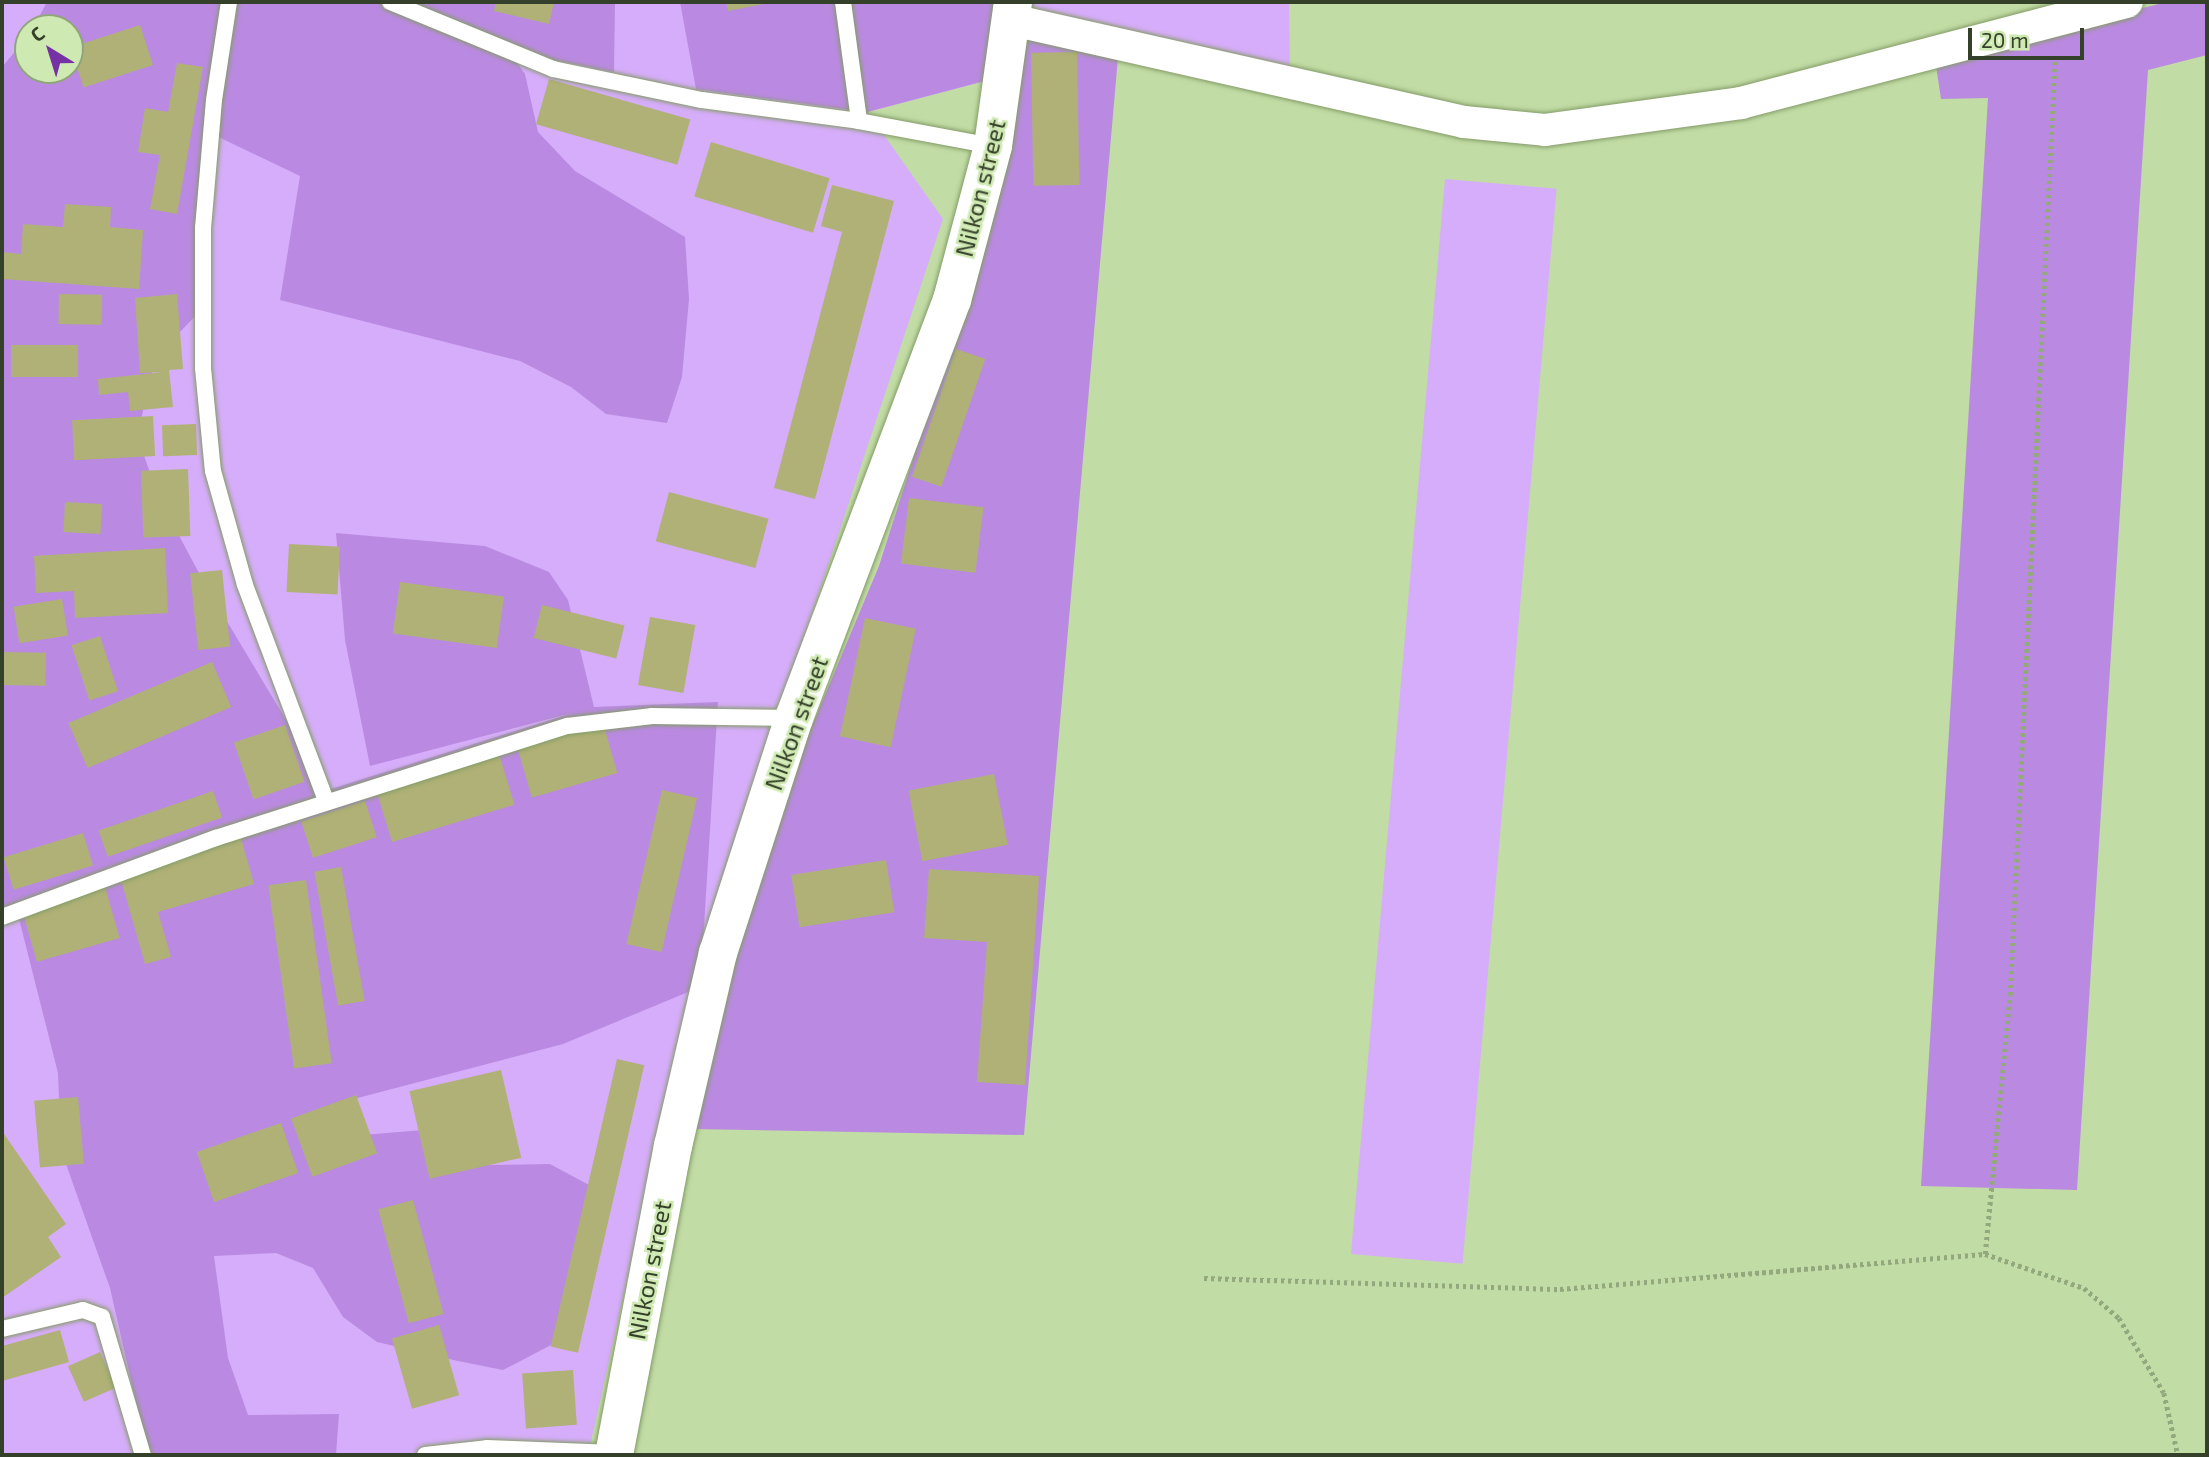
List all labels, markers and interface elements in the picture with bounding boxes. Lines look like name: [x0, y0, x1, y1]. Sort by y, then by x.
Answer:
north arrow: [14, 14, 84, 84]
scale bar: [1971, 14, 2086, 58]
text: С: [26, 21, 48, 46]
text: 20 m: [1981, 27, 2029, 52]
street label: Nilkon street: [949, 116, 1011, 260]
street label: Nilkon street: [758, 652, 834, 794]
street label: Nilkon street: [621, 1198, 677, 1342]

